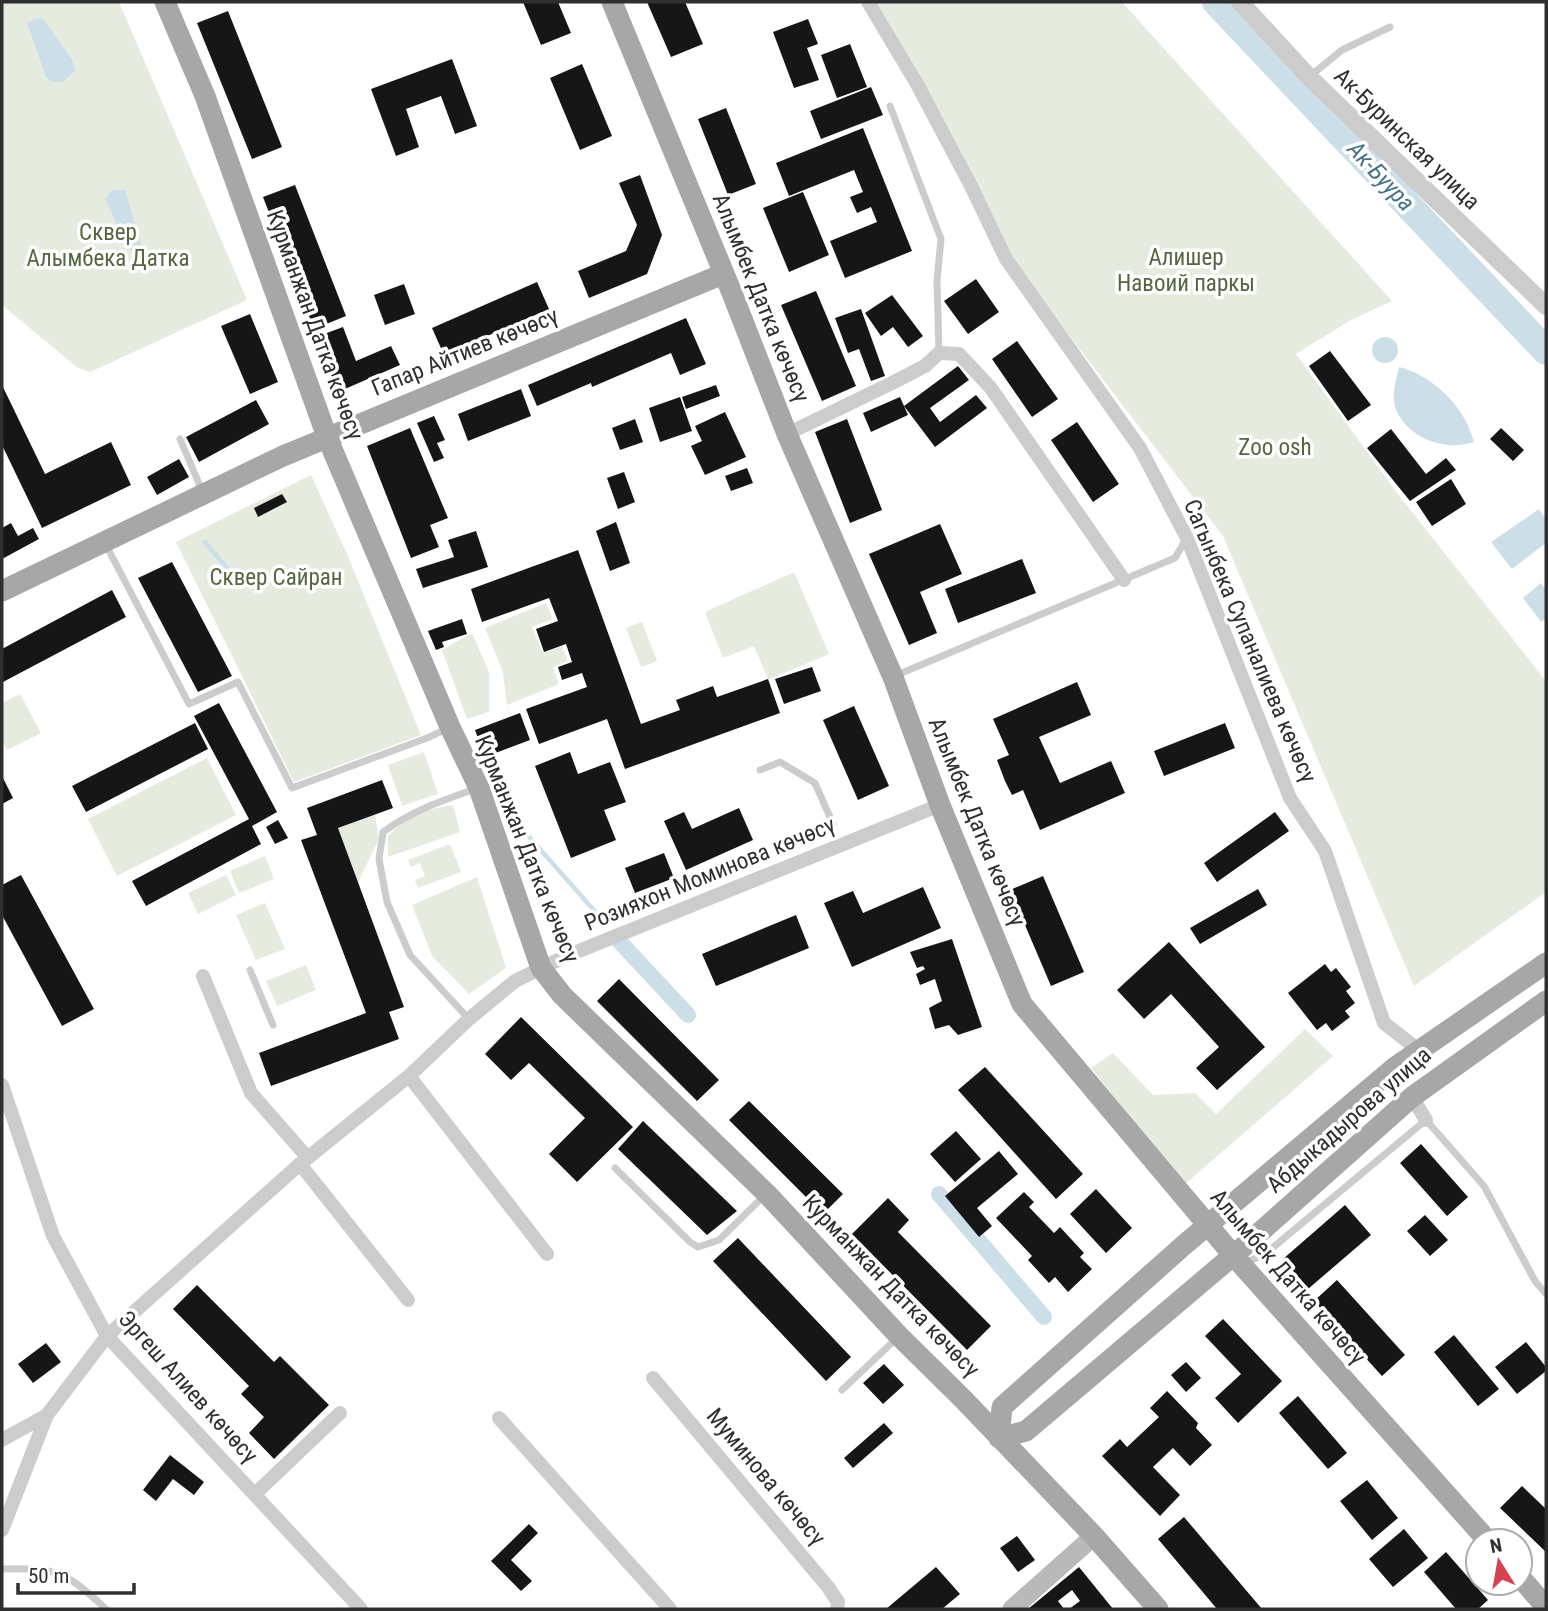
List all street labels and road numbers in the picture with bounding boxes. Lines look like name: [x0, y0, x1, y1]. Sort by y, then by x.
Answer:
street label: Ак-Буринская улица: [1329, 63, 1485, 215]
street label: Алымбек Датка көчөсү: [707, 190, 815, 406]
street label: Курманжан Датка көчөсү: [261, 206, 369, 444]
street label: Гапар Айтиев көчөсү: [368, 302, 562, 402]
street label: Сагынбека Супаналиева көчөсү: [1178, 495, 1322, 787]
street label: Алымбек Датка көчөсү: [923, 714, 1031, 930]
street label: Курманжан Датка көчөсү: [469, 731, 585, 967]
street label: Розияхон Моминова көчөсү: [581, 811, 839, 937]
street label: Абдыкадырова улица: [1261, 1041, 1437, 1199]
street label: Алымбек Датка көчөсү: [1205, 1184, 1371, 1370]
street label: Курманжан Датка көчөсү: [797, 1189, 985, 1383]
street label: Эргеш Алиев көчөсү: [112, 1305, 264, 1469]
street label: Муминова көчөсү: [701, 1403, 831, 1551]

